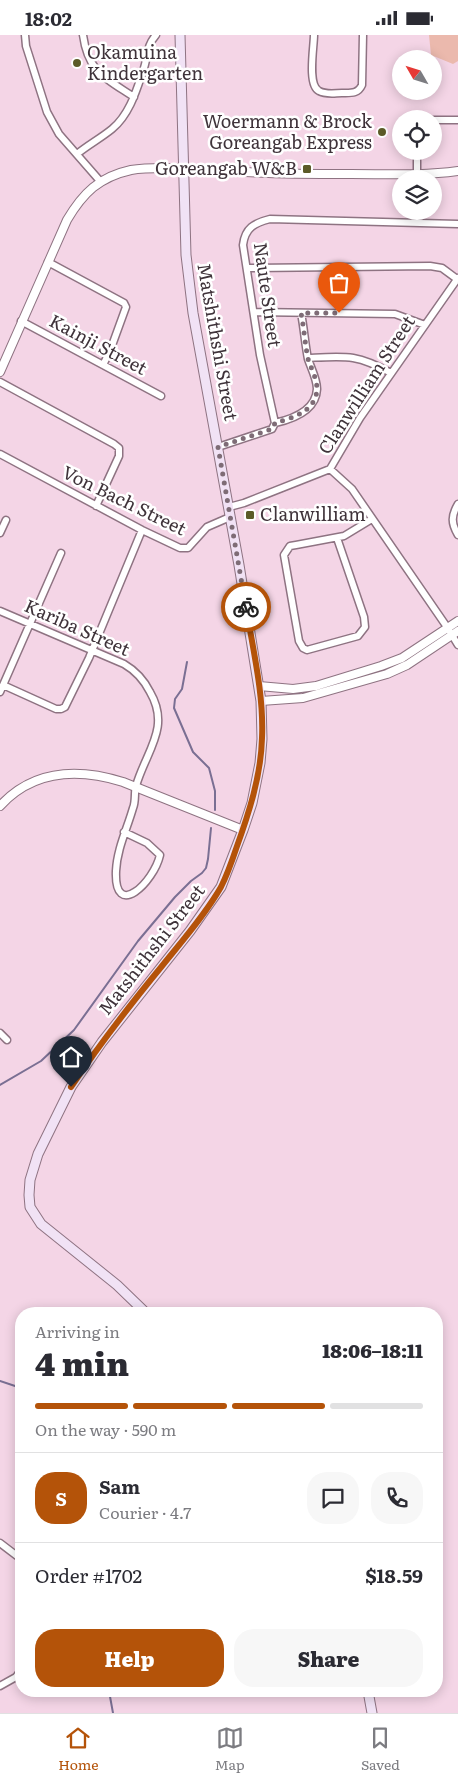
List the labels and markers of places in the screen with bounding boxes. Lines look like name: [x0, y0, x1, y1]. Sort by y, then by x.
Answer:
place label: Okamuina Kindergarten: [87, 38, 203, 86]
marker: Okamuina Kindergarten: [71, 57, 83, 69]
place label: Woermann & Brock Goreangab Express: [203, 107, 373, 155]
marker: Woermann & Brock Goreangab Express: [376, 126, 388, 138]
place label: Goreangab W&B: [155, 154, 297, 181]
marker: Goreangab W&B: [301, 163, 313, 175]
pin: [318, 262, 360, 313]
place label: Clanwilliam: [260, 500, 366, 527]
marker: Clanwilliam: [244, 509, 256, 521]
pin: [50, 1036, 92, 1087]

